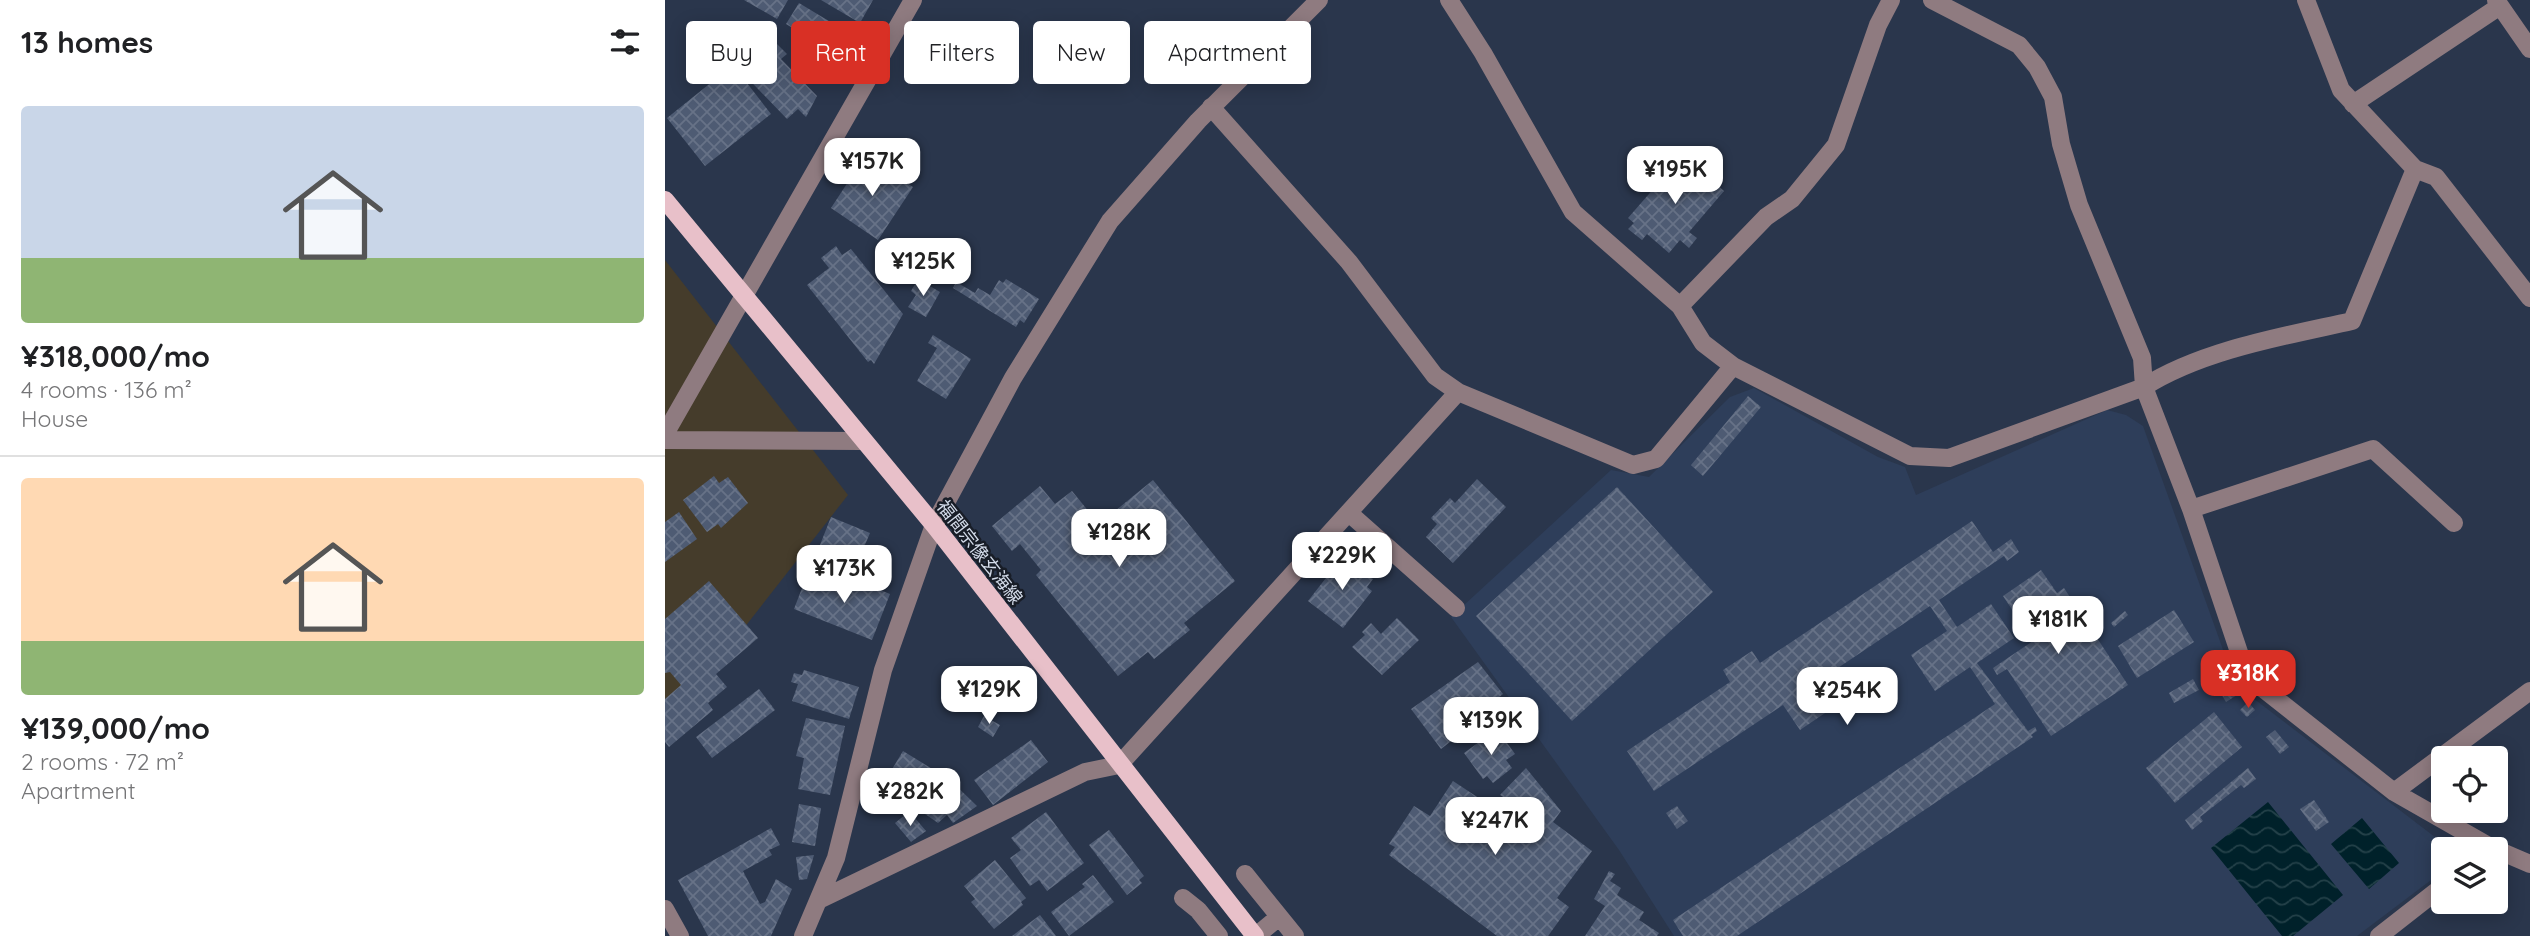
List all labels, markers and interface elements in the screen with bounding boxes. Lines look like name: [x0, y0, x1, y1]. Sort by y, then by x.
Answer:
chip: Buy: [686, 21, 777, 84]
chip: Rent: [791, 21, 890, 84]
chip: Filters: [904, 21, 1019, 84]
chip: New: [1033, 21, 1130, 84]
chip: Apartment: [1144, 21, 1311, 84]
text: 13 homes: [21, 23, 153, 61]
icon: filters: [606, 23, 644, 61]
pin: ¥157K: [823, 138, 921, 198]
text: ¥157K: [840, 146, 904, 175]
pin: ¥195K: [1626, 146, 1724, 206]
icon: home: [270, 152, 396, 278]
text: ¥195K: [1643, 154, 1707, 183]
pin: ¥125K: [874, 238, 972, 298]
text: ¥125K: [891, 246, 955, 275]
text: ¥318,000/mo: [21, 337, 210, 375]
text: 4 rooms · 136 m²: [21, 375, 192, 404]
text: House: [21, 404, 88, 433]
street label: 福間宗像玄海線: [932, 495, 1028, 609]
pin: ¥128K: [1070, 510, 1168, 569]
text: ¥128K: [1087, 517, 1151, 546]
icon: home: [270, 524, 396, 650]
pin: ¥229K: [1293, 532, 1391, 592]
text: ¥229K: [1308, 540, 1376, 569]
pin: ¥173K: [795, 546, 893, 605]
text: ¥173K: [813, 553, 875, 582]
pin: ¥181K: [2009, 596, 2107, 656]
text: ¥181K: [2028, 604, 2088, 633]
pin: ¥318K: [2199, 650, 2297, 710]
text: ¥318K: [2217, 658, 2279, 687]
pin: ¥129K: [940, 666, 1038, 726]
pin: ¥254K: [1798, 668, 1896, 727]
text: ¥129K: [957, 674, 1021, 703]
text: ¥254K: [1813, 675, 1881, 704]
pin: ¥139K: [1442, 698, 1540, 757]
text: ¥139K: [1459, 705, 1523, 734]
text: ¥139,000/mo: [21, 709, 210, 747]
map controls: [2431, 746, 2508, 914]
button: locate: [2431, 746, 2508, 823]
text: 2 rooms · 72 m²: [21, 747, 184, 776]
pin: ¥282K: [861, 768, 959, 828]
text: Apartment: [21, 776, 135, 805]
text: ¥282K: [876, 776, 944, 805]
pin: ¥247K: [1446, 798, 1544, 857]
text: ¥247K: [1461, 805, 1529, 834]
button: layers: [2431, 837, 2508, 914]

